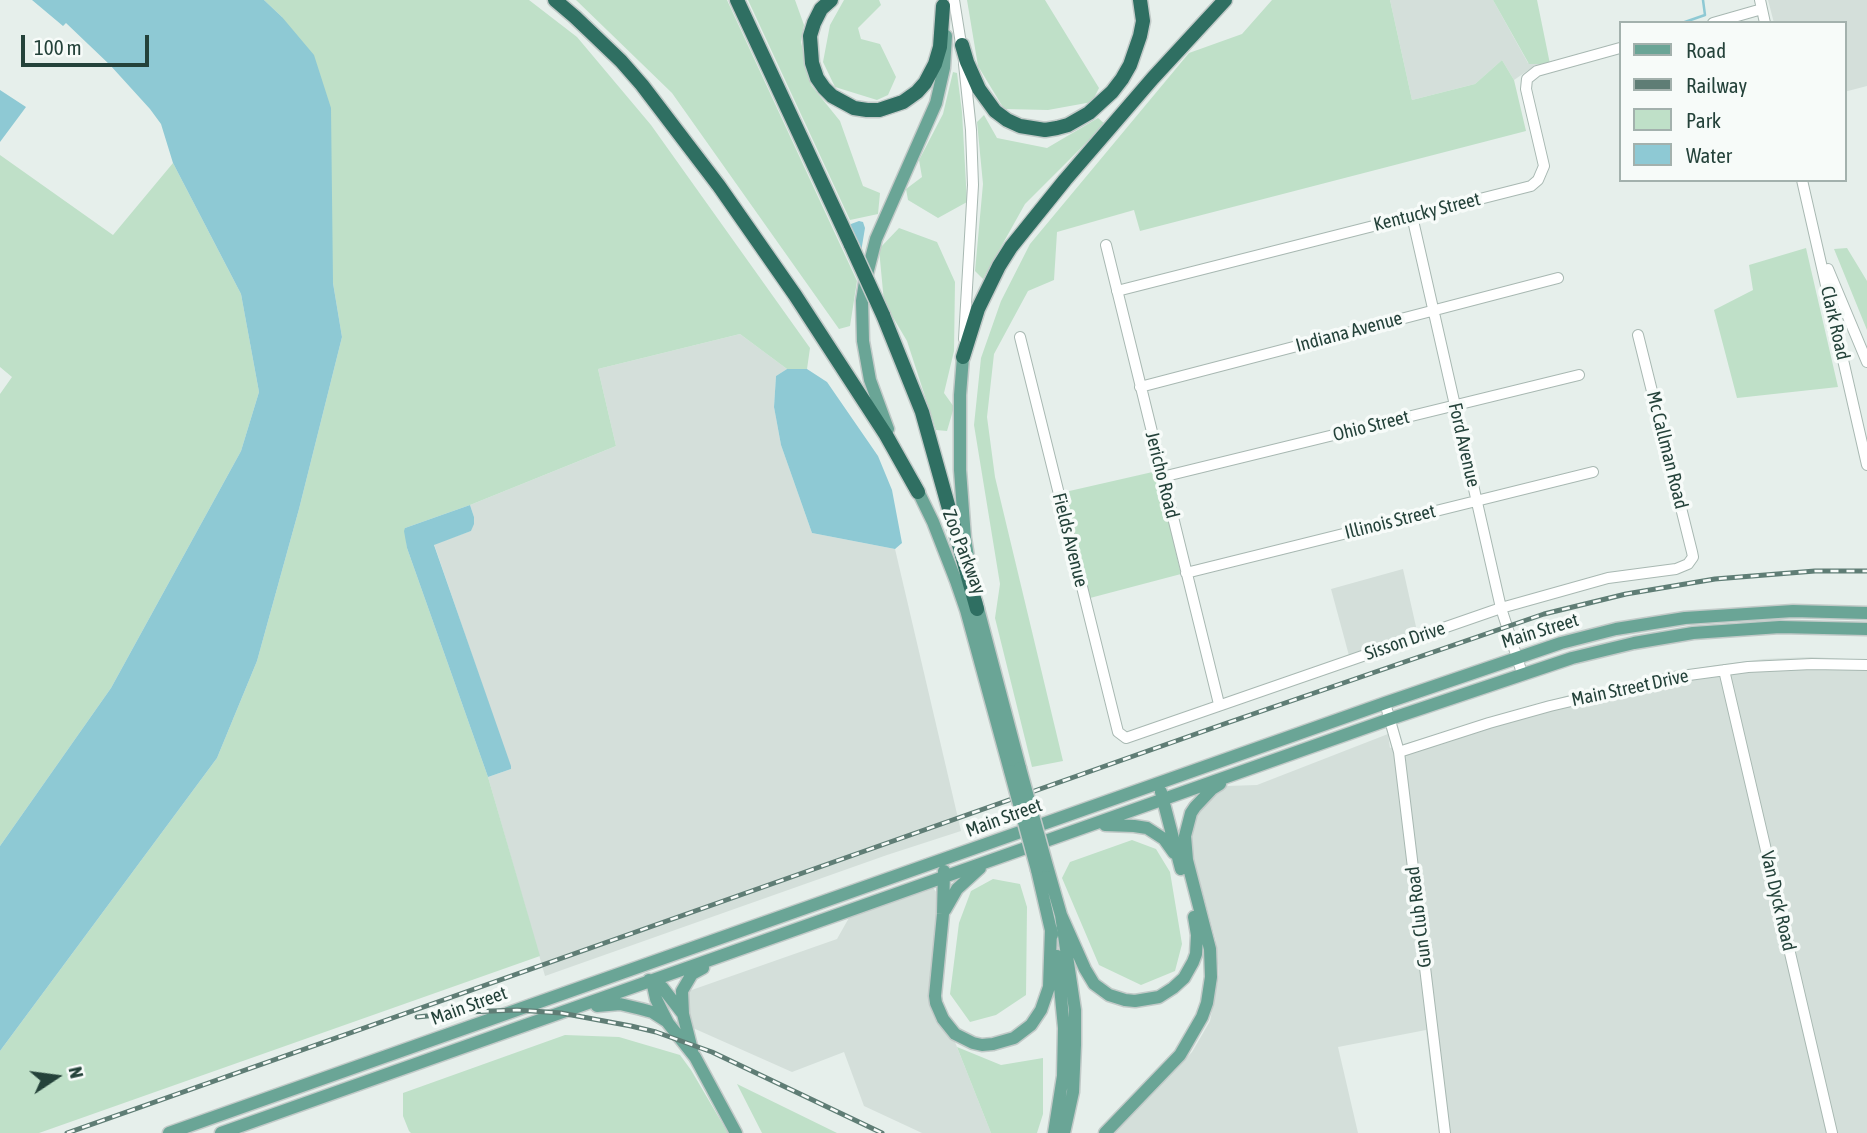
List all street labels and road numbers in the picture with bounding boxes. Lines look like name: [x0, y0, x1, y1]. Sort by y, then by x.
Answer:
street label: Kentucky Street: [1371, 188, 1483, 236]
street label: Clark Road: [1815, 284, 1855, 362]
street label: Indiana Avenue: [1293, 307, 1405, 357]
street label: Mc Callman Road: [1641, 389, 1693, 511]
street label: Ford Avenue: [1443, 401, 1485, 489]
street label: Ohio Street: [1330, 406, 1412, 446]
street label: Jericho Road: [1140, 429, 1184, 521]
street label: Fields Avenue: [1047, 490, 1093, 590]
street label: Illinois Street: [1342, 500, 1438, 544]
street label: Zoo Parkway: [937, 507, 991, 597]
street label: Main Street: [1499, 608, 1581, 654]
street label: Sisson Drive: [1362, 617, 1448, 665]
street label: Main Street Drive: [1569, 664, 1691, 712]
street label: Main Street: [963, 794, 1045, 842]
street label: Van Dyck Road: [1755, 849, 1801, 953]
street label: Gun Club Road: [1401, 865, 1437, 969]
street label: Main Street: [428, 982, 510, 1030]

